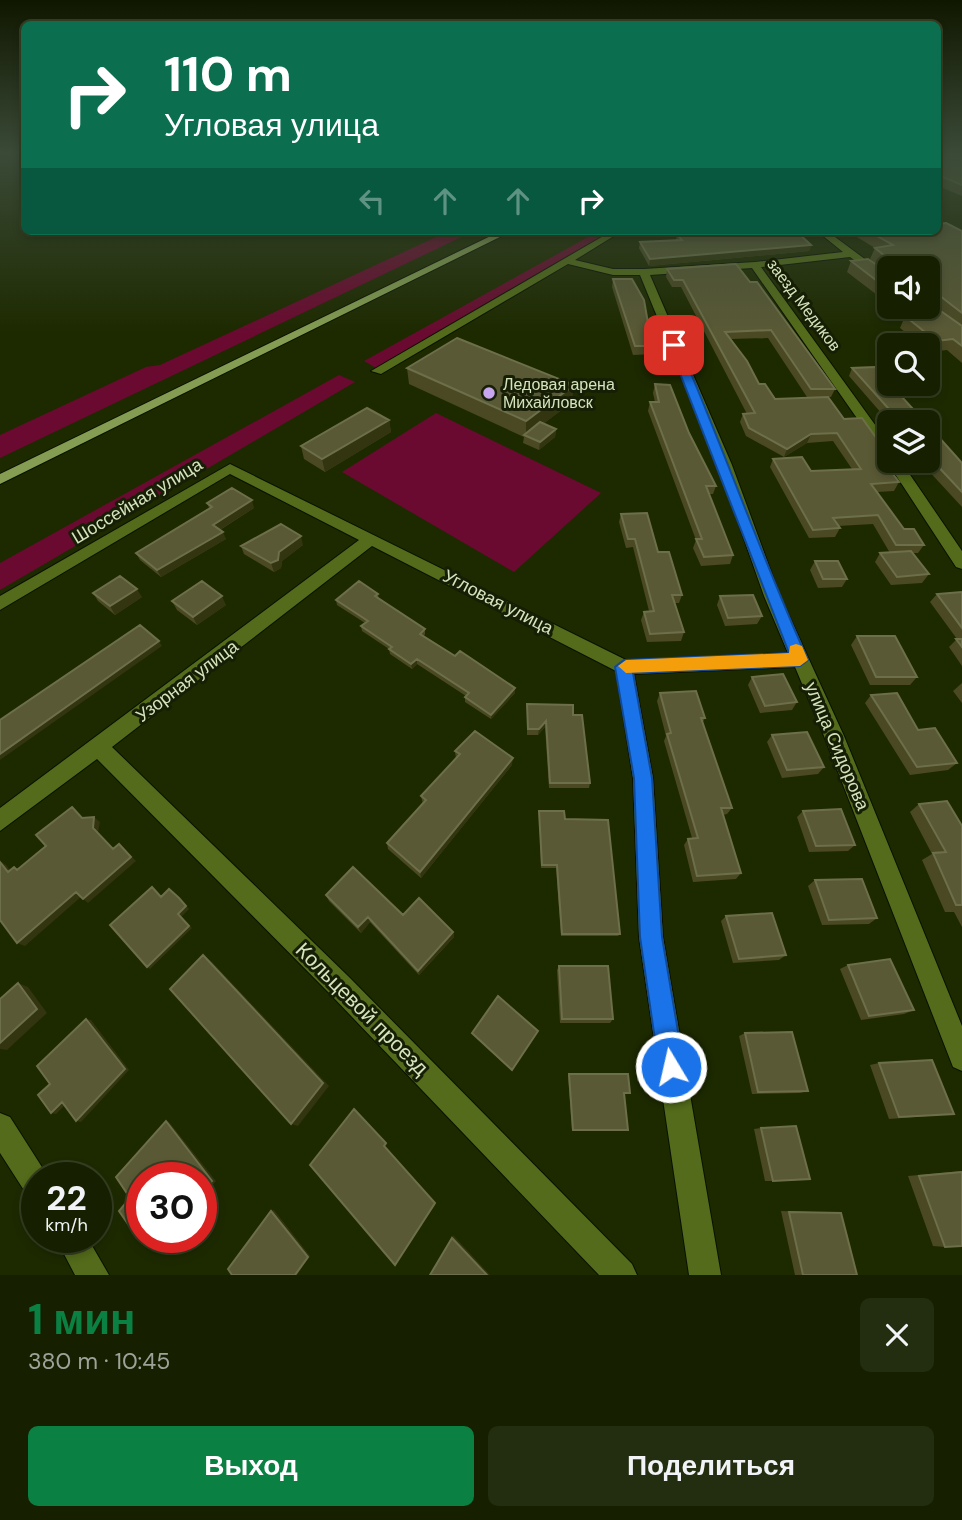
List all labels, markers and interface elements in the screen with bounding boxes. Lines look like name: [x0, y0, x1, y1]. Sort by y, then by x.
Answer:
text: 110 m: [164, 42, 292, 106]
icon: right: [49, 49, 140, 140]
text: Угловая улица: [164, 104, 379, 146]
icon: left: [353, 182, 391, 220]
icon: ahead: [426, 182, 464, 220]
icon: ahead: [499, 182, 537, 220]
icon: right: [572, 182, 610, 220]
street label: заезд Медиков: [762, 255, 846, 355]
map controls: [877, 256, 940, 473]
button: sound: [877, 256, 940, 319]
pin: [644, 315, 704, 375]
icon: arrive: [655, 326, 693, 364]
button: search: [877, 333, 940, 396]
place label: Ледовая арена Михайловск: [503, 374, 615, 413]
marker: Ледовая арена Михайловск: [481, 385, 497, 401]
button: layers: [877, 410, 940, 473]
street label: Шоссейная улица: [67, 452, 208, 550]
street label: Угловая улица: [439, 564, 558, 641]
street label: Узорная улица: [131, 634, 244, 727]
street label: улица Сидорова: [799, 678, 875, 815]
street label: Кольцевой проезд: [289, 936, 435, 1082]
position arrow: [634, 1030, 708, 1104]
speed limit sign: 30: [126, 1162, 217, 1253]
text: 22: [46, 1175, 87, 1221]
text: km/h: [45, 1213, 88, 1237]
text: 1 мин: [28, 1292, 135, 1347]
button: close: [860, 1298, 934, 1372]
text: 380 m · 10:45: [28, 1346, 170, 1376]
button: Выход: [28, 1426, 474, 1506]
button: Поделиться: [488, 1426, 934, 1506]

